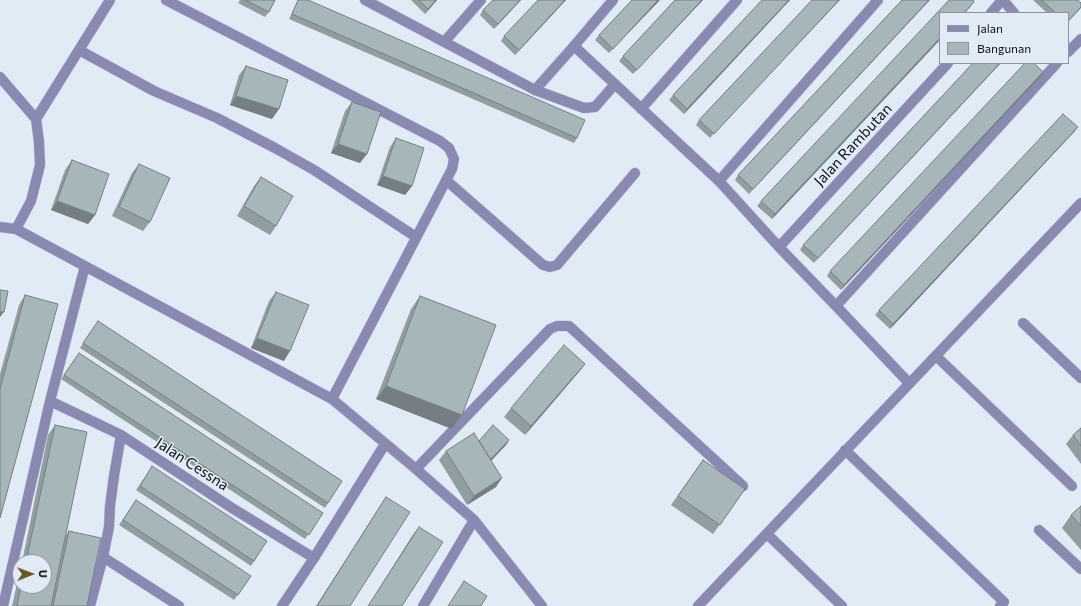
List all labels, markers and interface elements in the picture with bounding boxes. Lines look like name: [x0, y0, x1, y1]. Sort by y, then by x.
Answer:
legend: [939, 12, 1069, 64]
text: Jalan: [977, 21, 1003, 35]
text: Bangunan: [977, 41, 1031, 55]
street label: Jalan Rambutan: [810, 100, 896, 190]
street label: Jalan Cessna: [152, 434, 232, 494]
north arrow: [12, 554, 52, 594]
text: U: [37, 570, 50, 578]

